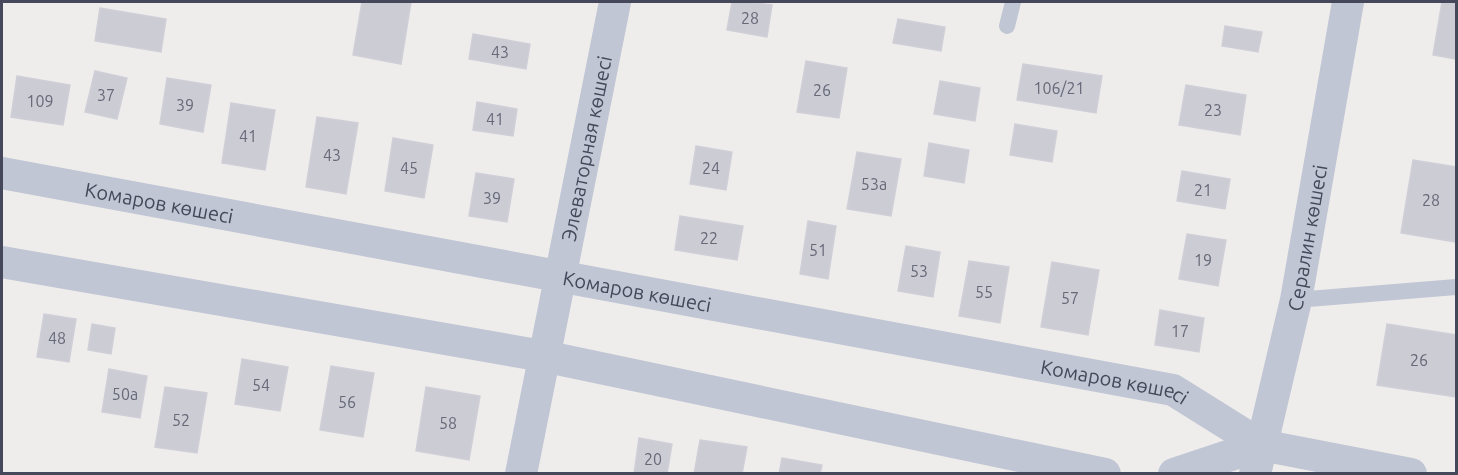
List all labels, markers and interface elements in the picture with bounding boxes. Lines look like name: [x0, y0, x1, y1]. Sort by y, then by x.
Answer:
house number: 28: [741, 9, 759, 27]
house number: 43: [491, 43, 509, 61]
street label: Элеваторная көшесі: [556, 54, 616, 243]
house number: 106/21: [1033, 79, 1085, 97]
house number: 26: [813, 81, 831, 99]
house number: 37: [97, 86, 115, 104]
house number: 109: [26, 92, 54, 110]
house number: 39: [176, 96, 194, 114]
house number: 23: [1204, 101, 1222, 119]
house number: 41: [486, 110, 504, 128]
house number: 41: [239, 127, 257, 145]
house number: 43: [323, 146, 341, 164]
house number: 45: [400, 159, 418, 177]
house number: 24: [702, 159, 720, 177]
street label: Сералин көшесі: [1282, 163, 1331, 313]
house number: 53а: [861, 175, 887, 193]
street label: Комаров көшесі: [83, 177, 235, 227]
house number: 21: [1194, 181, 1212, 199]
house number: 39: [483, 189, 501, 207]
house number: 28: [1422, 191, 1440, 209]
house number: 22: [700, 229, 718, 247]
house number: 51: [809, 241, 827, 259]
house number: 19: [1194, 251, 1212, 269]
house number: 53: [910, 262, 928, 280]
street label: Комаров көшесі: [561, 266, 713, 316]
house number: 55: [975, 283, 993, 301]
house number: 57: [1061, 289, 1079, 307]
house number: 17: [1171, 322, 1189, 340]
house number: 48: [48, 329, 66, 347]
house number: 26: [1410, 351, 1428, 369]
street label: Комаров көшесі: [1039, 354, 1193, 408]
house number: 54: [252, 376, 270, 394]
house number: 50а: [112, 385, 138, 403]
house number: 56: [338, 393, 356, 411]
house number: 52: [172, 411, 190, 429]
house number: 58: [439, 414, 457, 432]
house number: 20: [644, 450, 662, 468]

